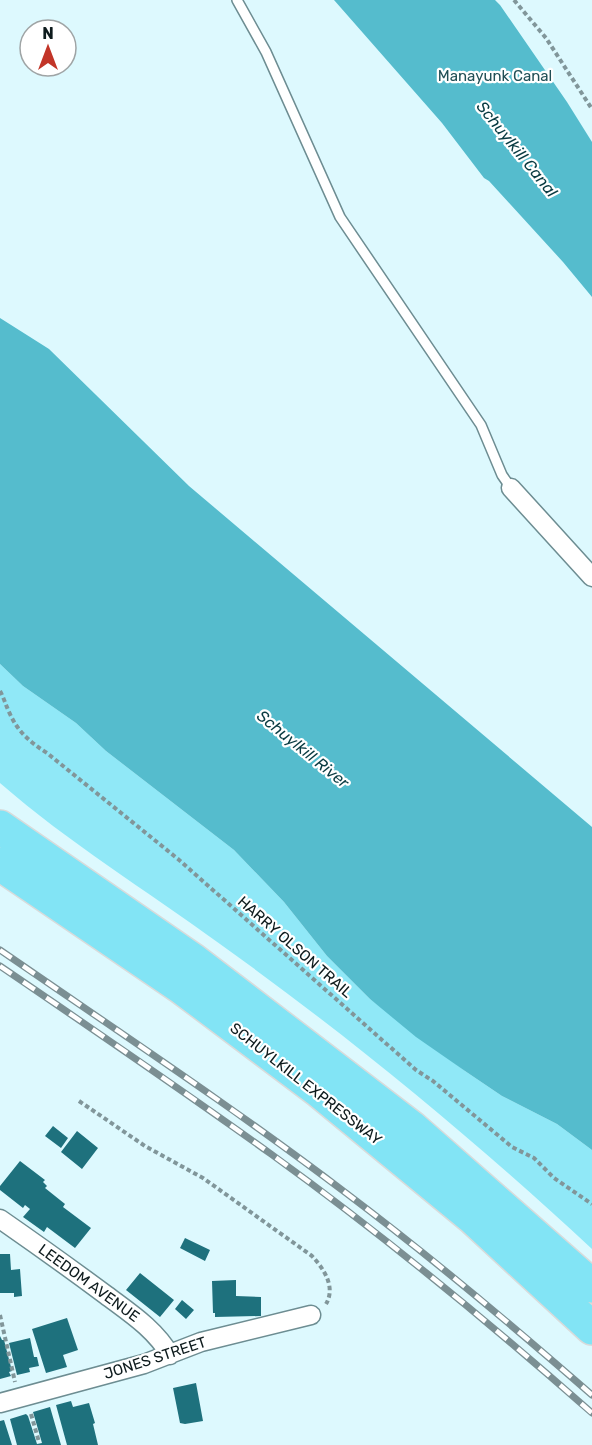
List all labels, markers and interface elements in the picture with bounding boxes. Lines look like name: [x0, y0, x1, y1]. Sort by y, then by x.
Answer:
north arrow: [18, 18, 78, 78]
text: N: [42, 24, 54, 43]
park label: Manayunk Canal: [438, 67, 552, 85]
water label: Schuylkill Canal: [473, 97, 562, 202]
water label: Schuylkill River: [253, 706, 354, 792]
street label: HARRY OLSON TRAIL: [234, 892, 356, 1002]
street label: SCHUYLKILL EXPRESSWAY: [226, 1019, 386, 1149]
street label: LEEDOM AVENUE: [35, 1240, 143, 1326]
street label: JONES STREET: [101, 1333, 209, 1383]

